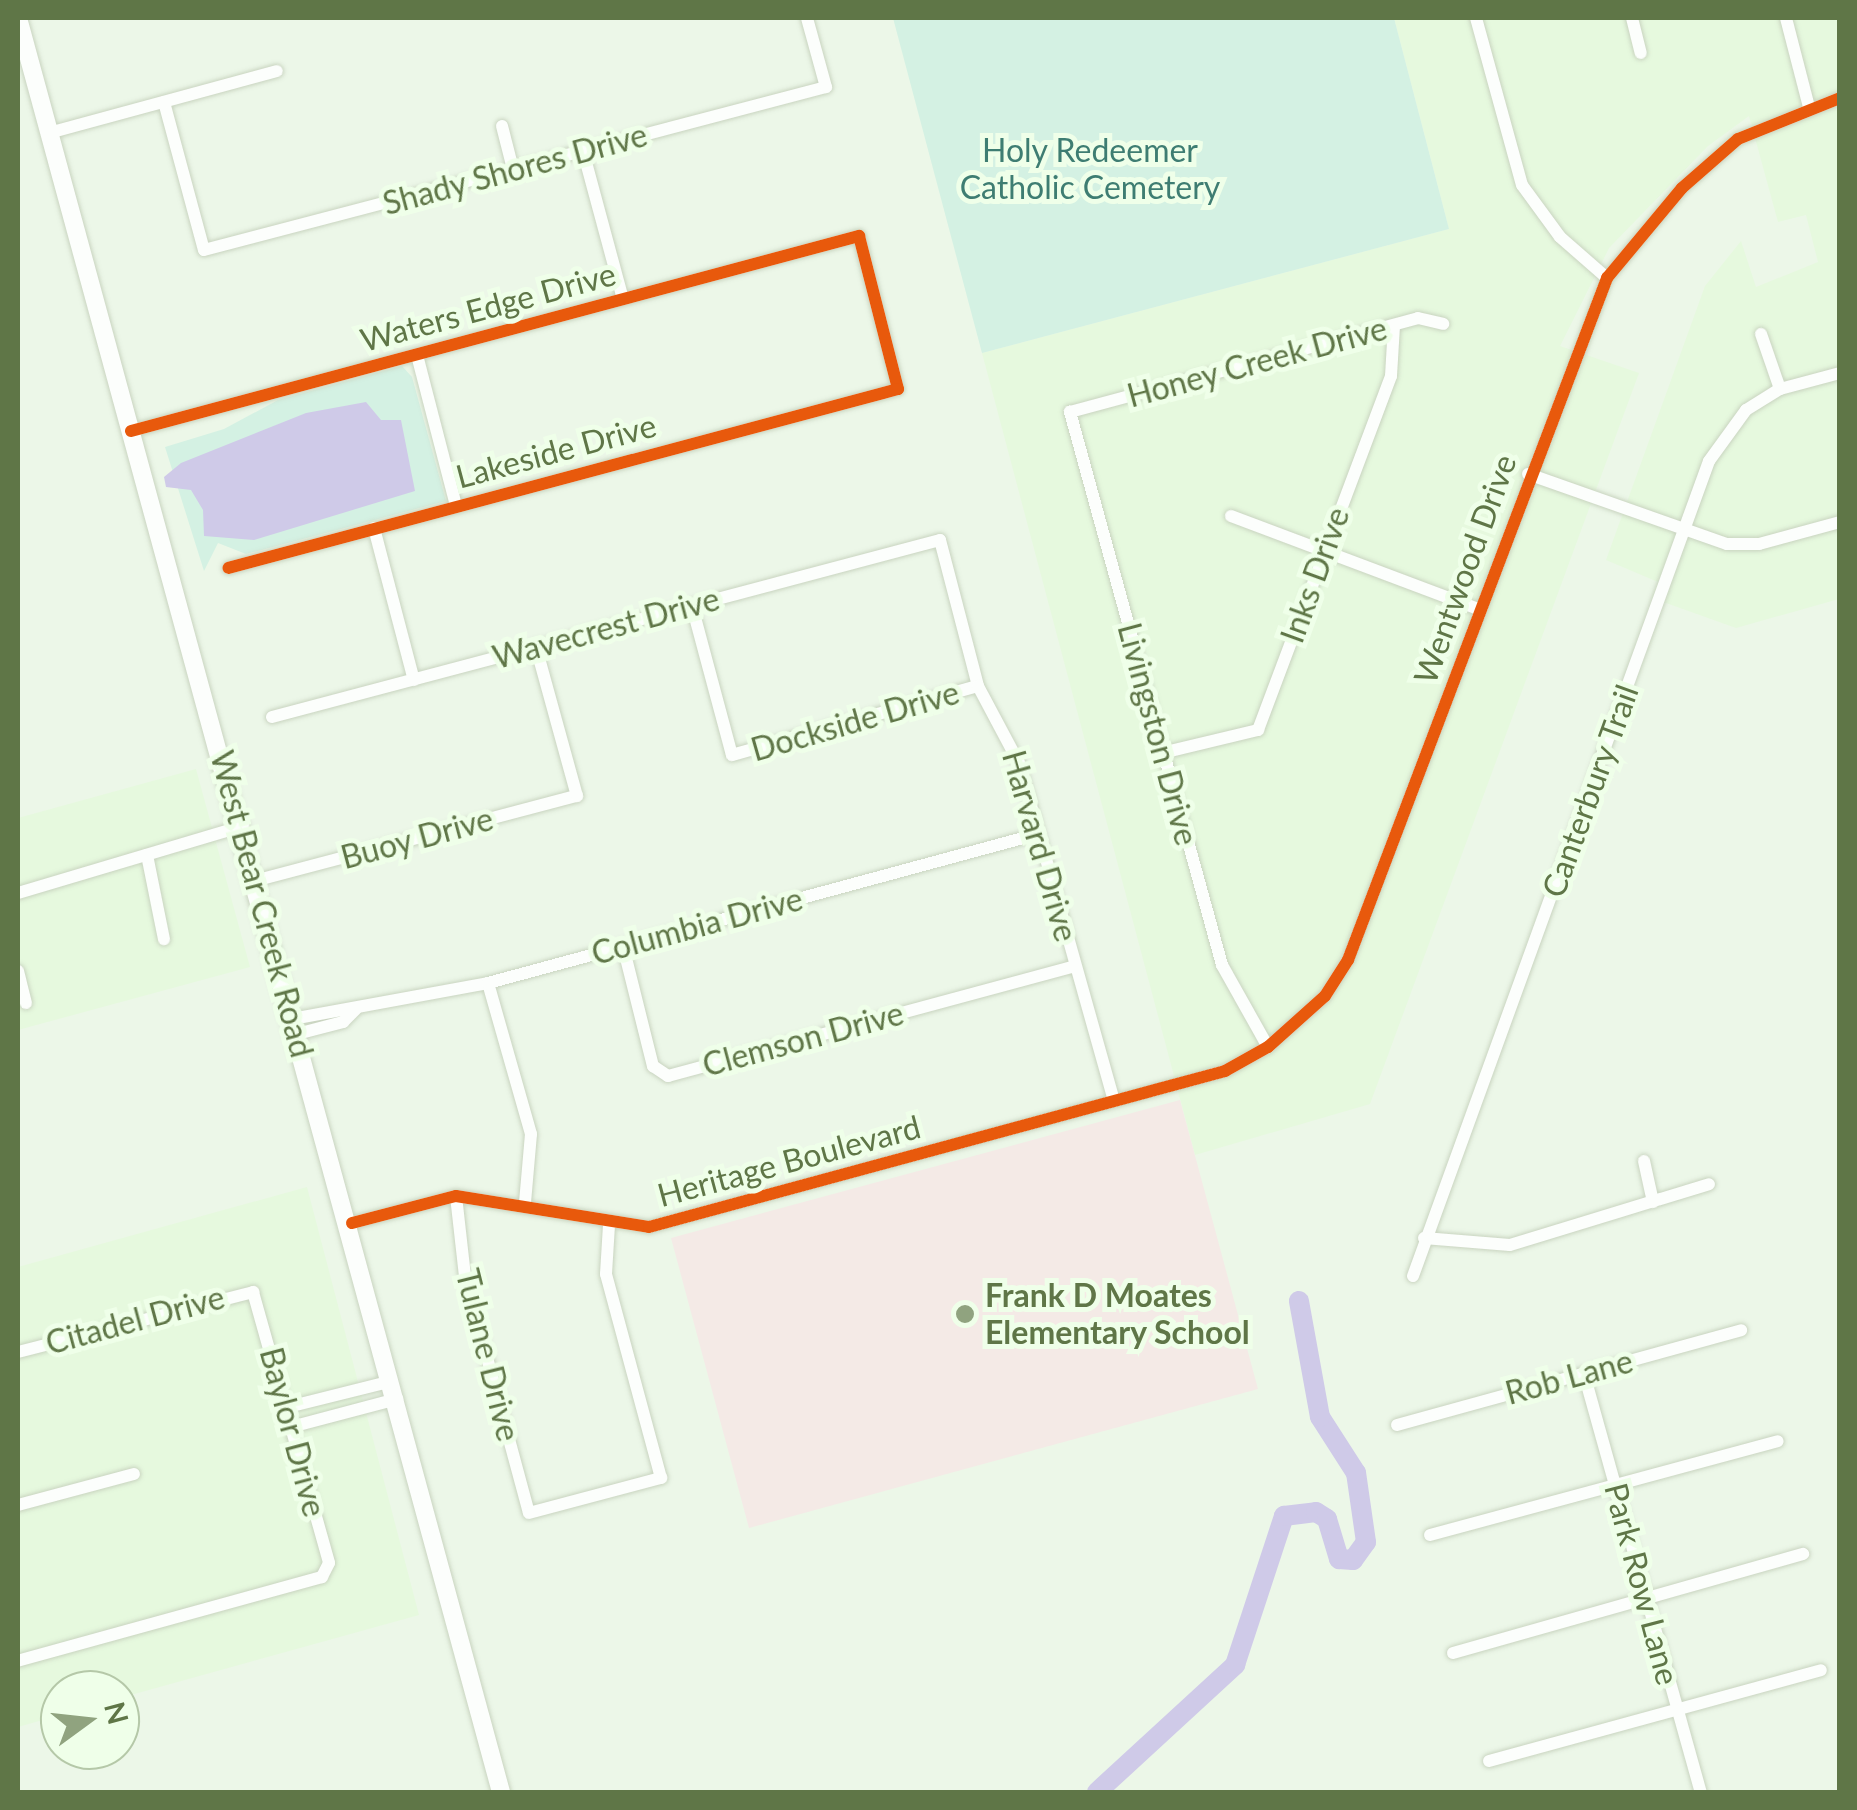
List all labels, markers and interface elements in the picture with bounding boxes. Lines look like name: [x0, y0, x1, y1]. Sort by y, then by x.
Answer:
street label: Shady Shores Drive: [378, 115, 652, 223]
park label: Holy Redeemer Catholic Cemetery: [960, 132, 1220, 207]
street label: Waters Edge Drive: [356, 254, 620, 360]
street label: Honey Creek Drive: [1123, 309, 1391, 415]
street label: Lakeside Drive: [452, 406, 660, 496]
street label: Wentwood Drive: [1406, 449, 1524, 689]
street label: Inks Drive: [1273, 502, 1357, 648]
street label: Wavecrest Drive: [489, 579, 723, 677]
street label: Livingston Drive: [1110, 619, 1206, 849]
street label: Dockside Drive: [747, 673, 963, 769]
street label: Canterbury Trail: [1534, 679, 1646, 903]
street label: West Bear Creek Road: [203, 746, 321, 1062]
street label: Harvard Drive: [994, 746, 1086, 946]
street label: Buoy Drive: [336, 799, 498, 877]
street label: Columbia Drive: [587, 879, 807, 973]
street label: Clemson Drive: [698, 994, 908, 1084]
street label: Heritage Boulevard: [653, 1107, 925, 1215]
street label: Tulane Drive: [448, 1265, 528, 1445]
place label: Frank D Moates Elementary School: [985, 1277, 1251, 1352]
street label: Citadel Drive: [42, 1278, 228, 1362]
marker: Frank D Moates Elementary School: [954, 1303, 976, 1325]
street label: Rob Lane: [1501, 1342, 1637, 1412]
street label: Baylor Drive: [252, 1343, 334, 1521]
street label: Park Row Lane: [1597, 1479, 1687, 1689]
north arrow: [40, 1670, 140, 1770]
text: N: [98, 1698, 136, 1728]

